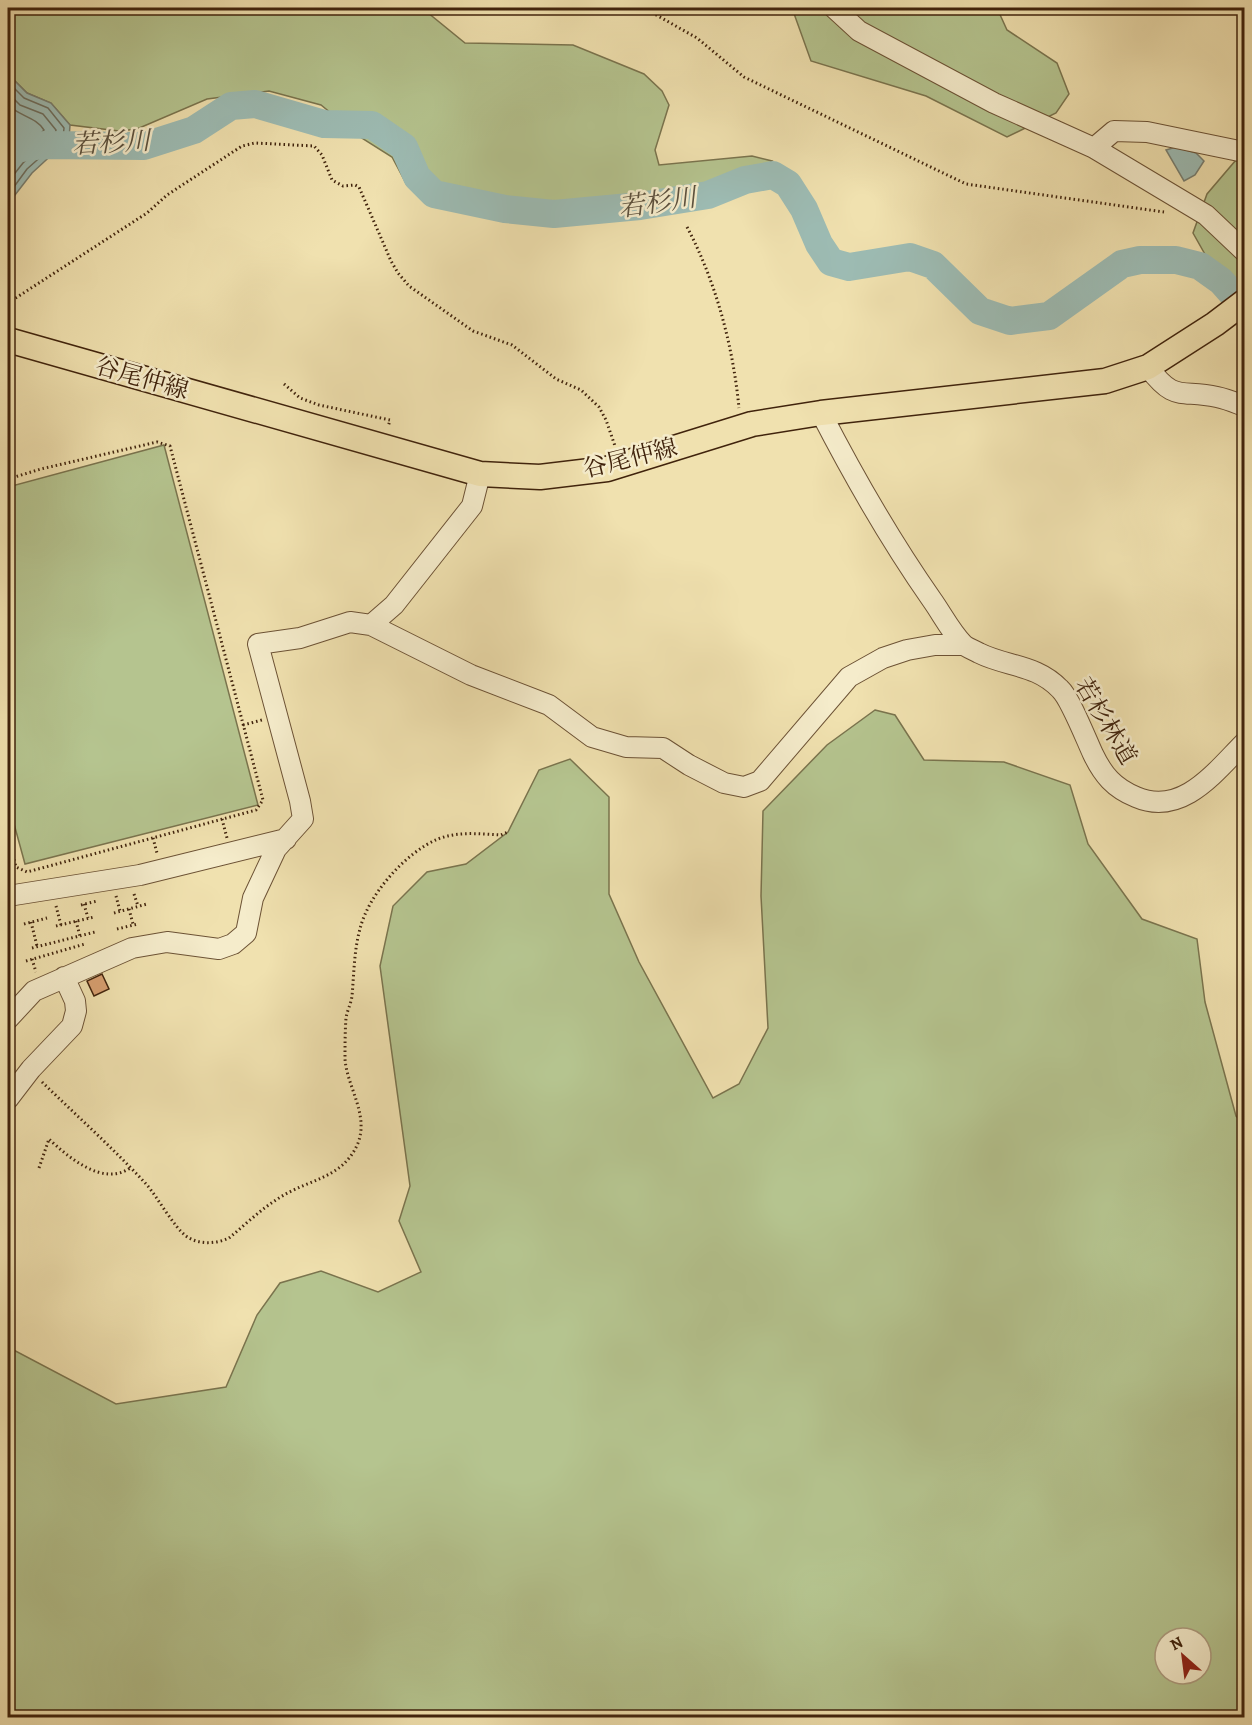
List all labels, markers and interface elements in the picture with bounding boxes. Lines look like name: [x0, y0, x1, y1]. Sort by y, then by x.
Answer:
water label: 若杉川: [71, 123, 154, 162]
water label: 若杉川: [616, 179, 701, 225]
street label: 谷尾仲線: [91, 349, 193, 407]
street label: 谷尾仲線: [580, 431, 680, 485]
street label: 若杉林道: [1068, 672, 1144, 770]
north arrow: [1153, 1626, 1213, 1686]
text: N: [1166, 1631, 1187, 1656]

